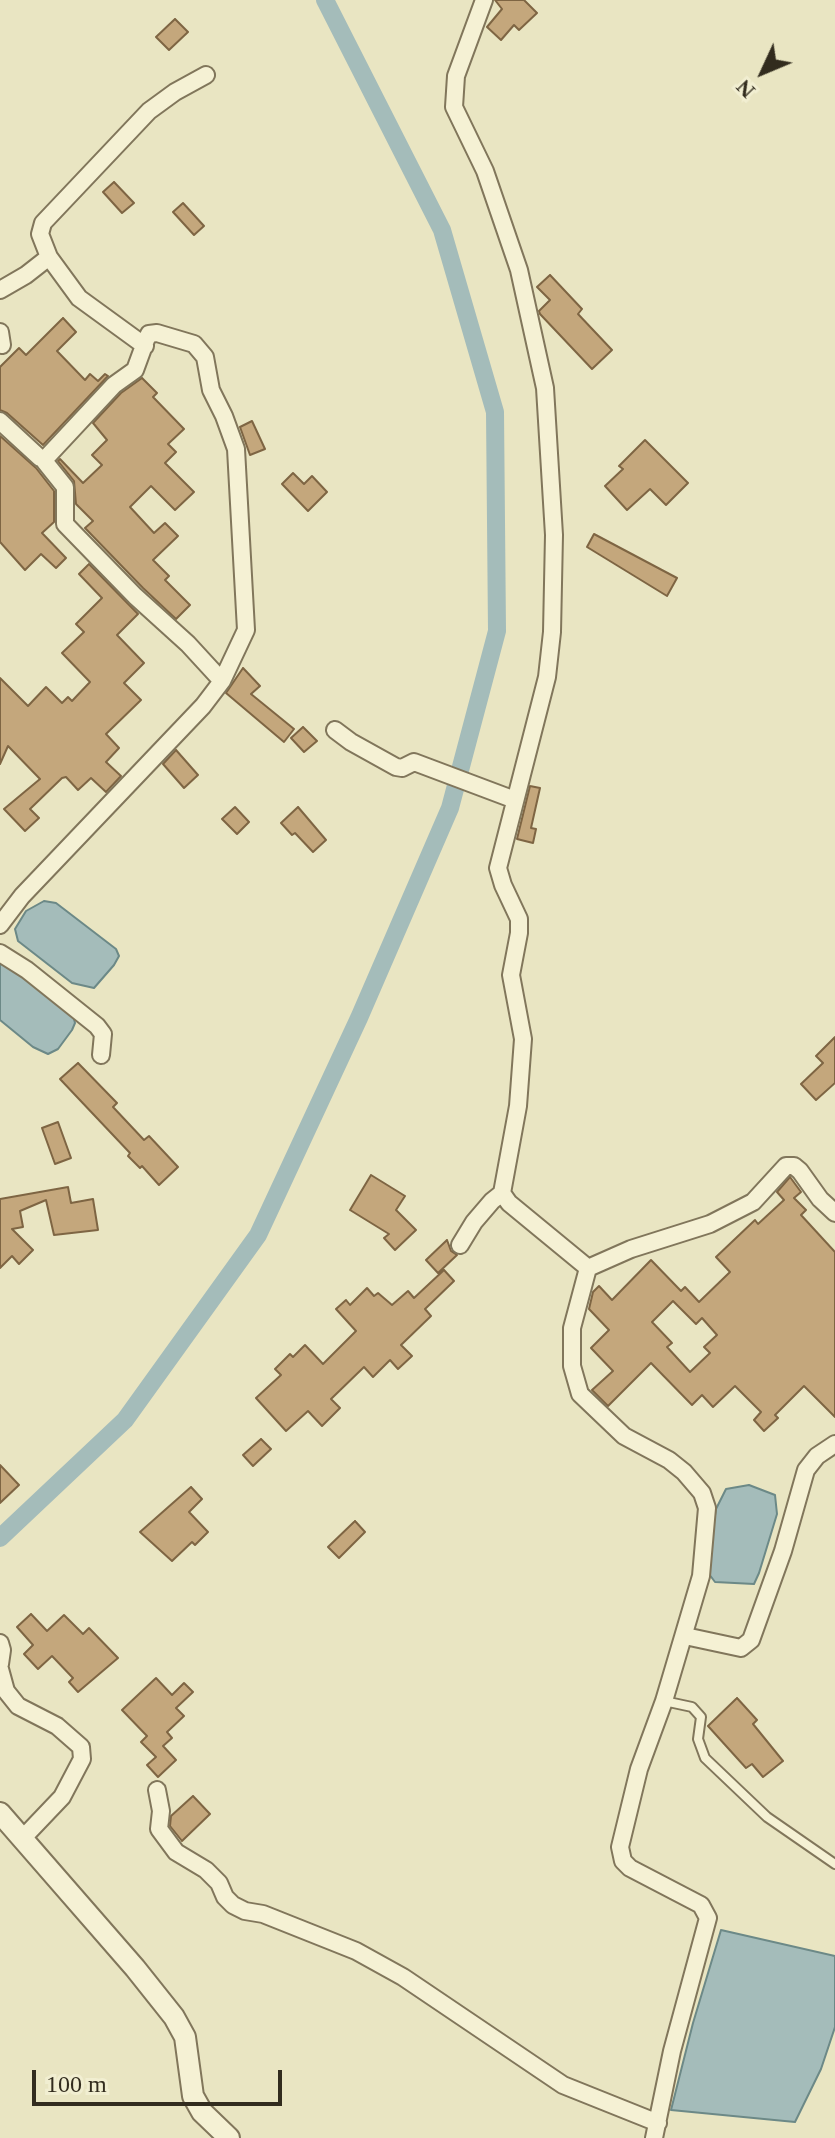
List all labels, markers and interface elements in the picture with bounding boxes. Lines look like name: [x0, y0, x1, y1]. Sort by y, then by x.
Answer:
north arrow: [723, 32, 803, 112]
text: N: [731, 75, 760, 103]
scale bar: [36, 2054, 286, 2104]
text: 100 m: [46, 2071, 107, 2097]

